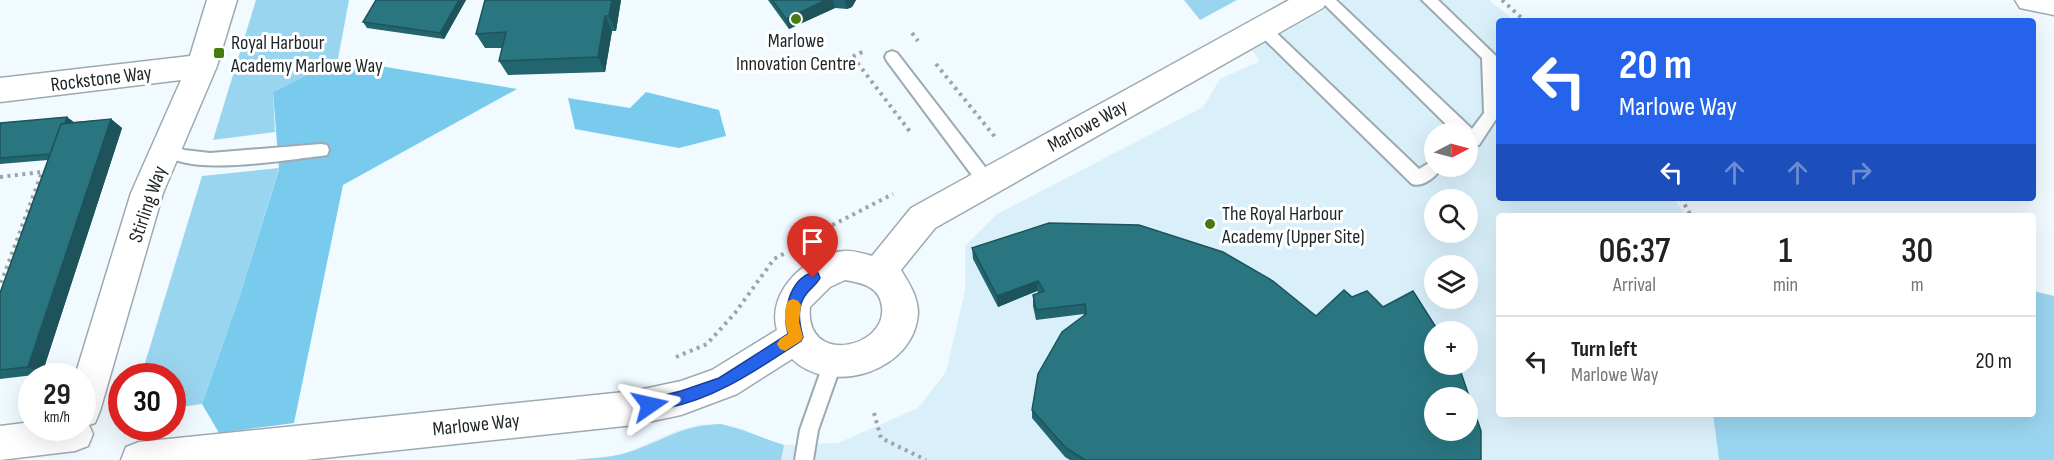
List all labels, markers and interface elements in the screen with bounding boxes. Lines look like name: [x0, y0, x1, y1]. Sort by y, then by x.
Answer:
marker: Marlowe Innovation Centre: [789, 12, 803, 26]
place label: Marlowe Innovation Centre: [736, 29, 856, 76]
place label: Royal Harbour Academy Marlowe Way: [230, 31, 383, 78]
text: 20 m: [1619, 40, 1692, 91]
icon: left: [1520, 42, 1598, 120]
marker: Royal Harbour Academy Marlowe Way: [212, 46, 226, 60]
street label: Rockstone Way: [49, 61, 153, 97]
text: Marlowe Way: [1619, 91, 1737, 123]
street label: Marlowe Way: [1043, 94, 1132, 158]
north arrow: [1424, 123, 1478, 177]
map controls: [1424, 123, 1478, 441]
icon: left: [1655, 156, 1688, 189]
icon: ahead: [1718, 156, 1751, 189]
icon: ahead: [1781, 156, 1814, 189]
icon: right: [1844, 156, 1877, 189]
street label: Stirling Way: [124, 163, 172, 246]
button: search: [1424, 189, 1478, 243]
place label: The Royal Harbour Academy (Upper Site): [1221, 202, 1365, 249]
pin: [787, 216, 838, 278]
marker: The Royal Harbour Academy (Upper Site): [1203, 217, 1217, 231]
icon: arrive: [796, 225, 829, 258]
text: 06:37: [1599, 230, 1670, 273]
text: 1: [1779, 230, 1792, 273]
text: 30: [1901, 230, 1933, 273]
button: layers: [1424, 255, 1478, 309]
text: Arrival: [1613, 273, 1656, 297]
text: min: [1773, 273, 1798, 297]
text: m: [1911, 273, 1923, 297]
button: +: [1424, 321, 1478, 375]
text: Turn left: [1571, 336, 1637, 363]
icon: left: [1520, 345, 1553, 378]
text: 20 m: [1976, 348, 2012, 375]
speed limit sign: 30: [108, 363, 186, 441]
text: Marlowe Way: [1571, 363, 1658, 387]
position arrow: [618, 373, 682, 437]
text: 29: [43, 377, 71, 413]
button: −: [1424, 387, 1478, 441]
text: km/h: [44, 408, 70, 427]
street label: Marlowe Way: [431, 408, 521, 441]

